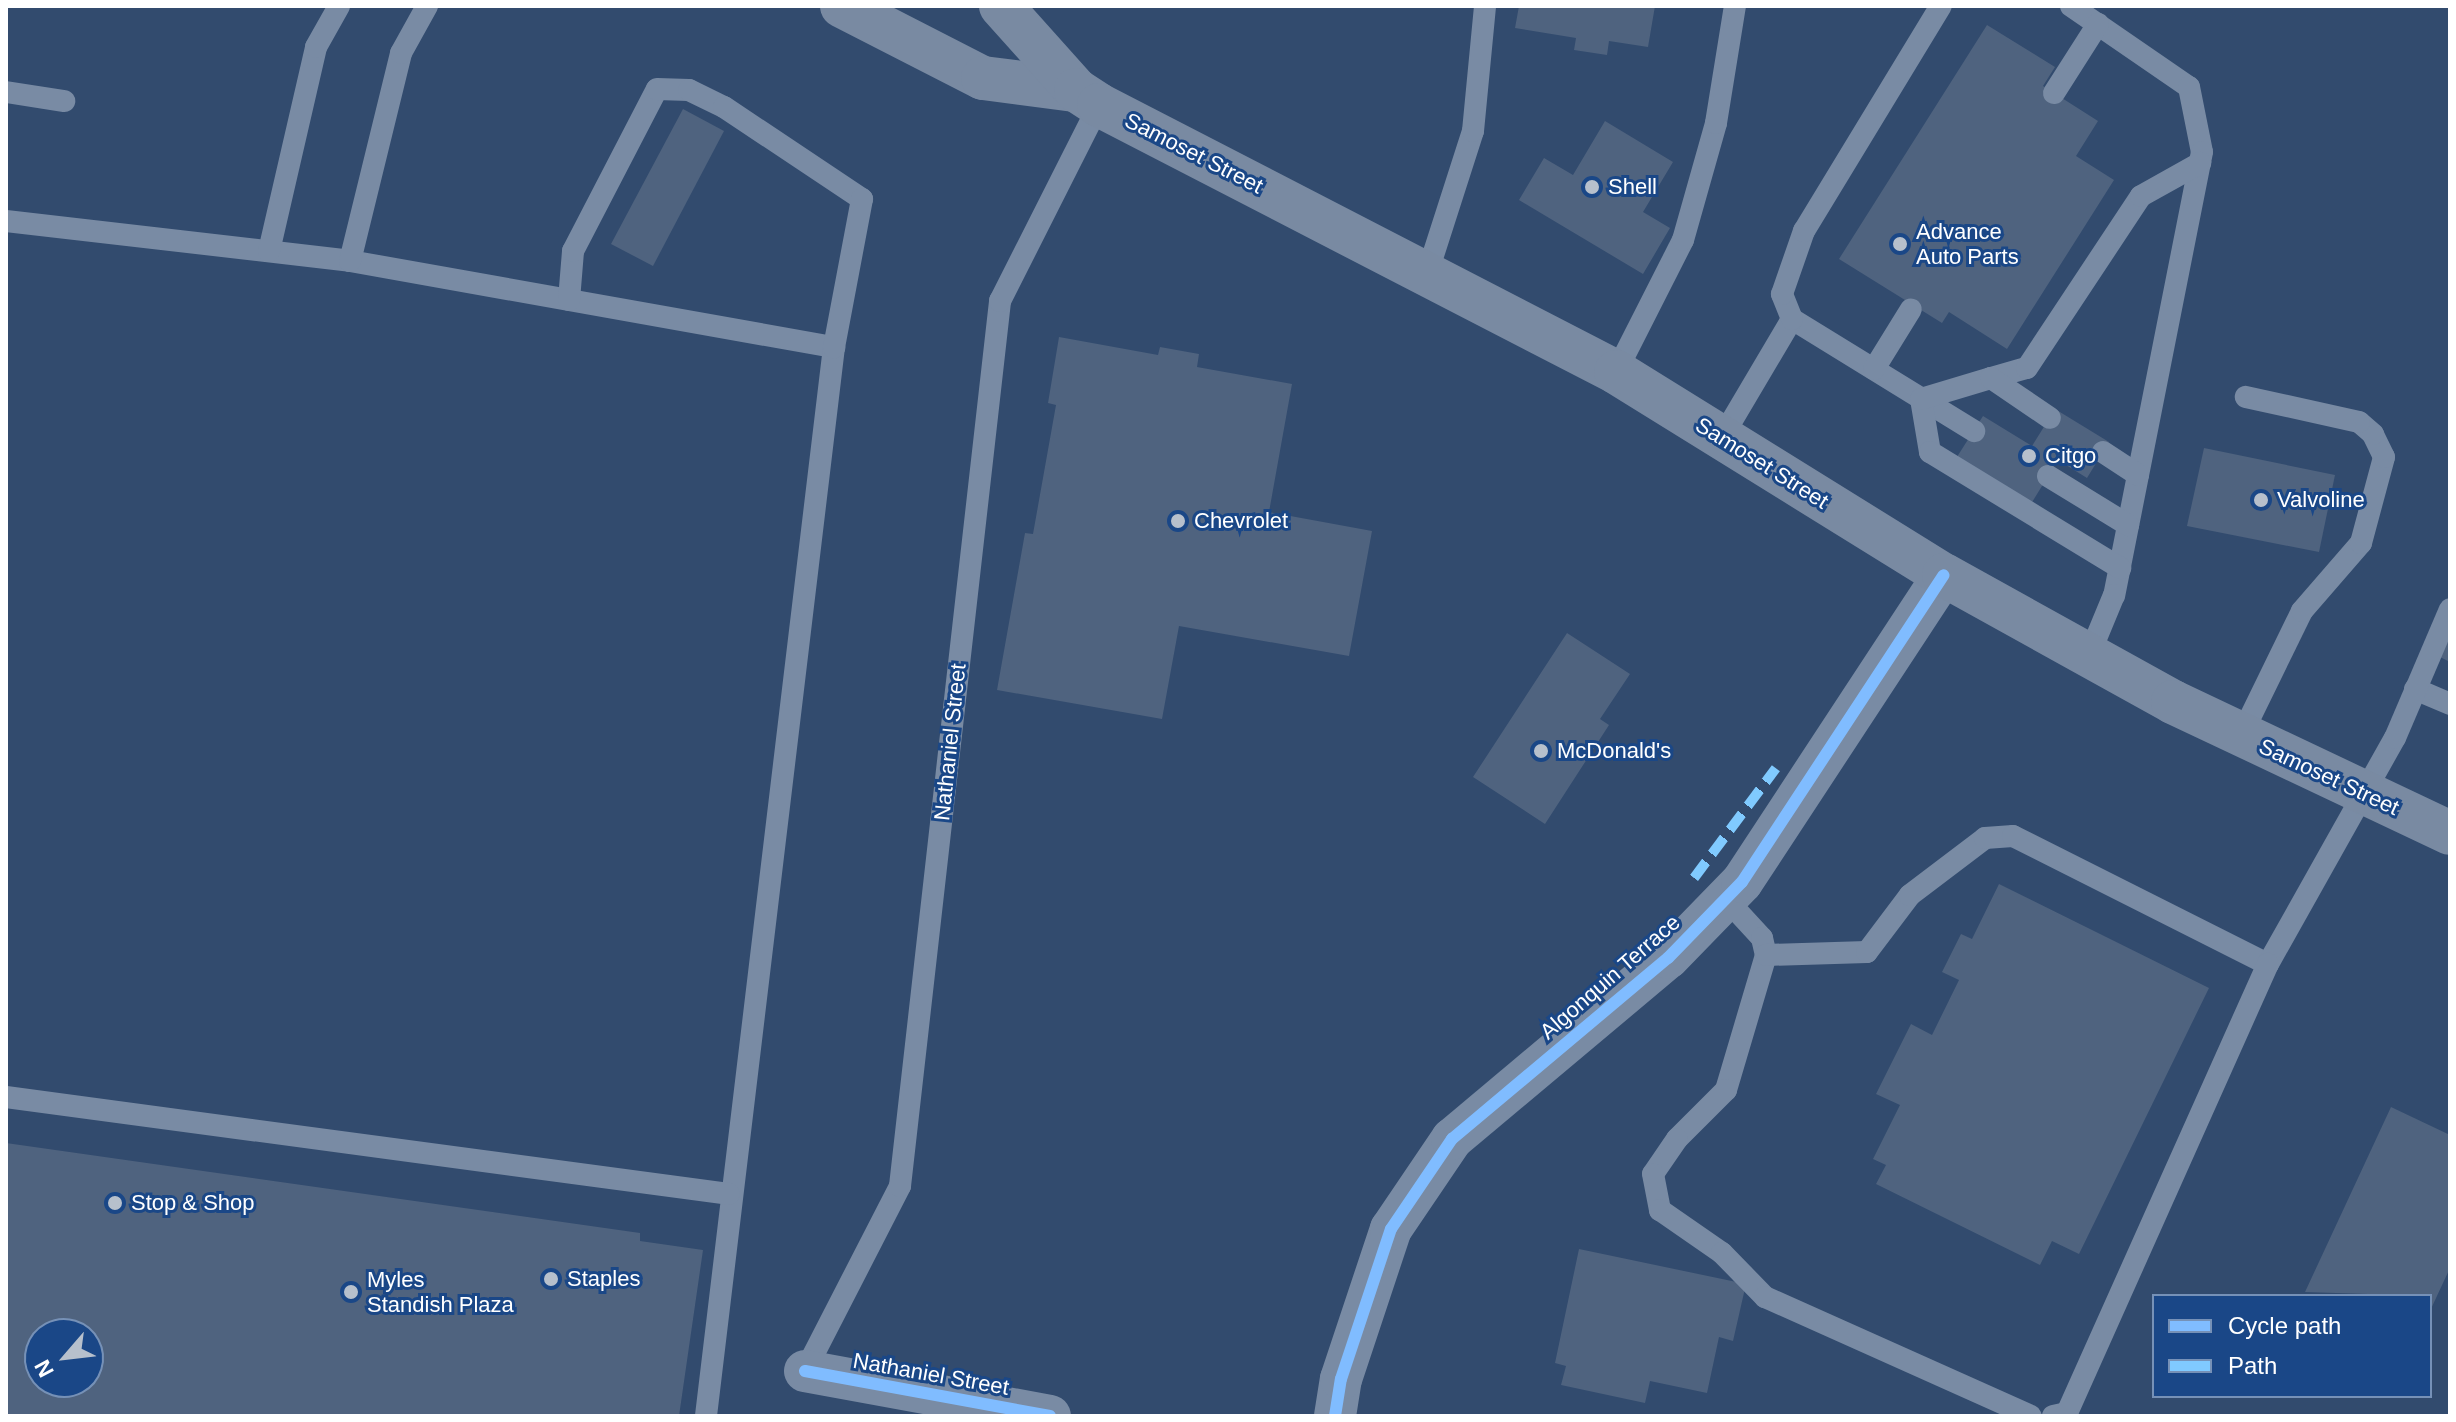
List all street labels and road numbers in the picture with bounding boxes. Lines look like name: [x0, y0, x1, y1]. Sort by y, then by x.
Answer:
street label: Samoset Street: [1120, 107, 1268, 199]
street label: Samoset Street: [1691, 412, 1833, 514]
street label: Nathaniel Street: [929, 662, 971, 822]
street label: Samoset Street: [2255, 733, 2403, 821]
street label: Algonquin Terrace: [1534, 909, 1686, 1045]
street label: Nathaniel Street: [851, 1347, 1011, 1401]

